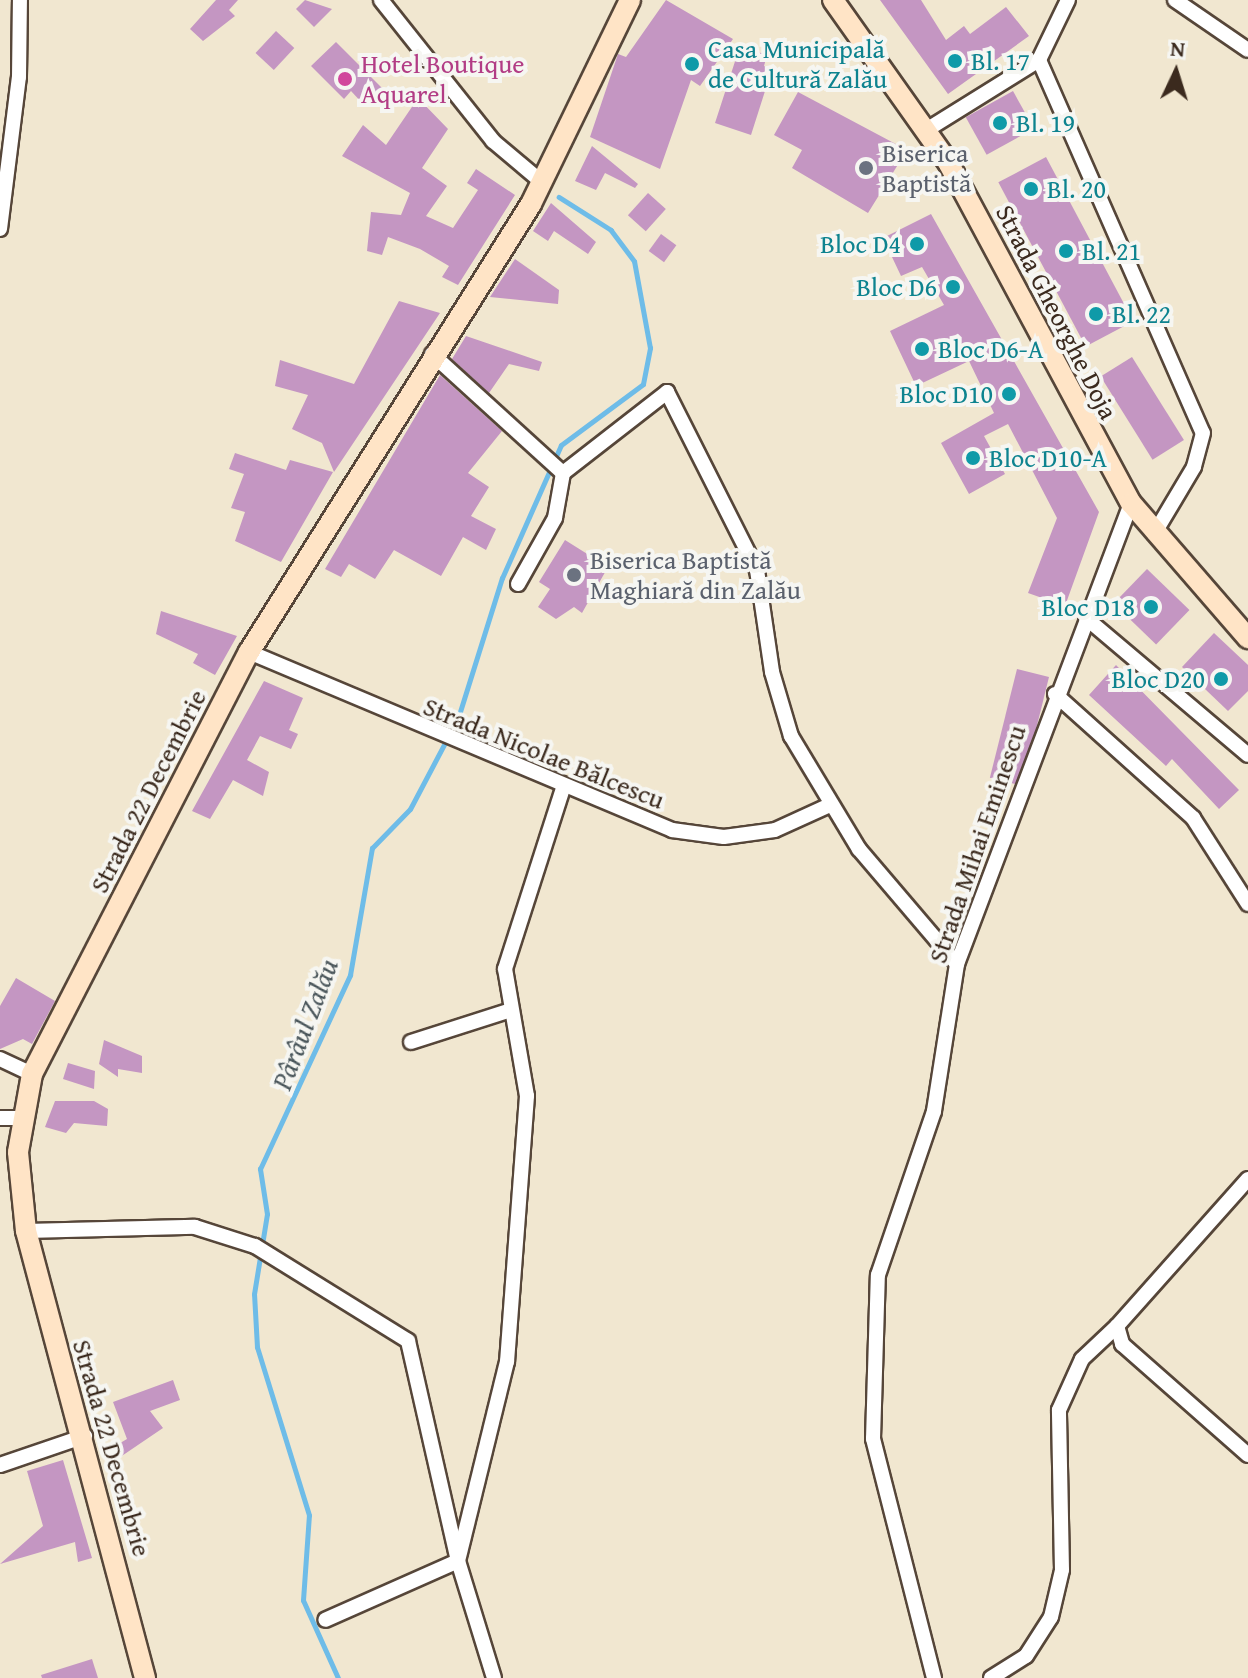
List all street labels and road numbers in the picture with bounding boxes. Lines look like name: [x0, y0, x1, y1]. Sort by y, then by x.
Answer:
street label: Strada Gheorghe Doja: [989, 200, 1125, 424]
street label: Strada 22 Decembrie: [83, 684, 213, 898]
street label: Strada Nicolae Bălcescu: [419, 690, 669, 816]
street label: Strada Mihai Eminescu: [922, 721, 1032, 967]
street label: Strada 22 Decembrie: [66, 1336, 158, 1560]

